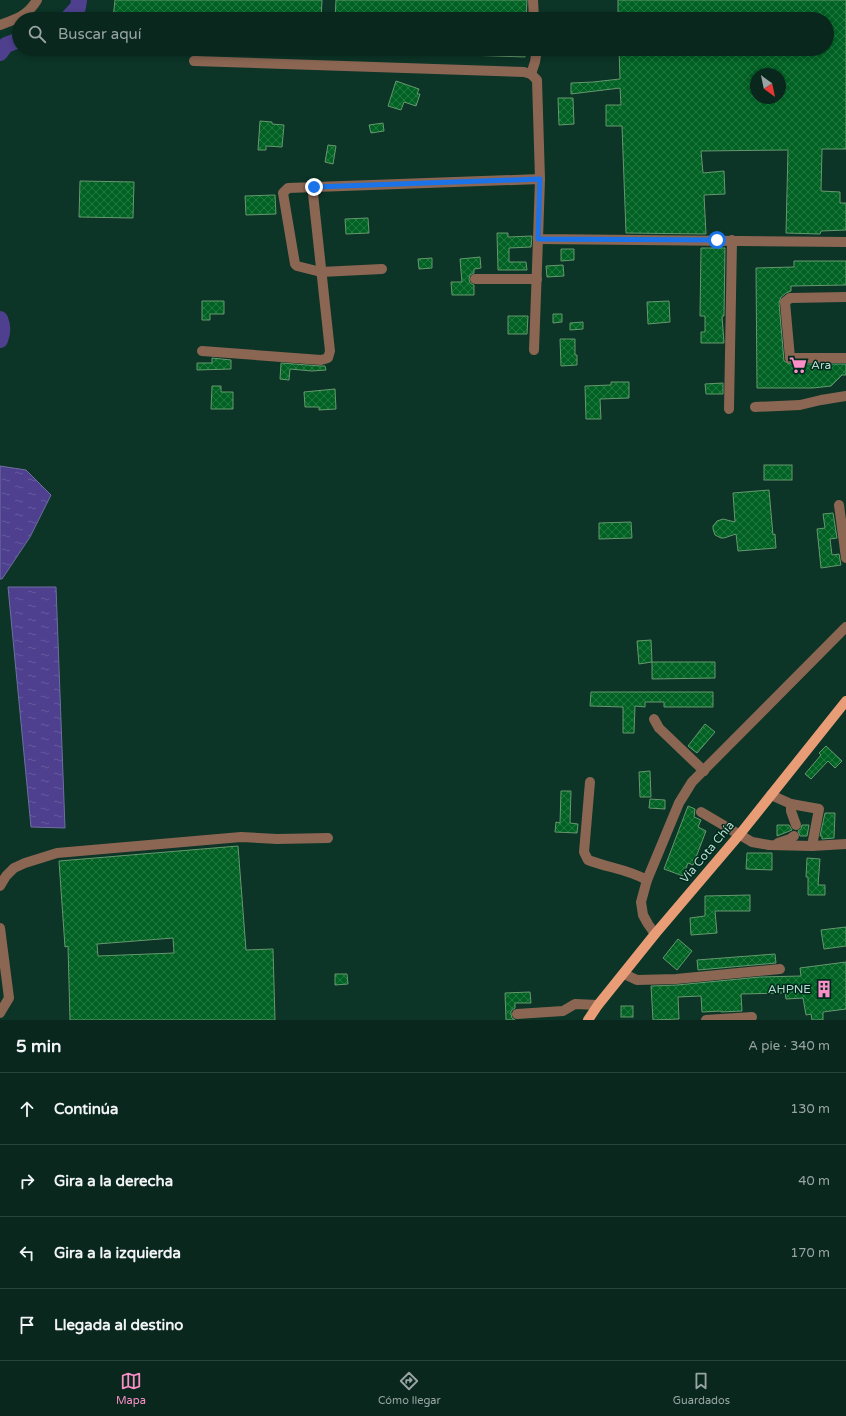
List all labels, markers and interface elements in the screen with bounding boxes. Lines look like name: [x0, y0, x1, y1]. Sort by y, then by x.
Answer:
search box: [12, 12, 834, 56]
icon: search: [26, 23, 48, 45]
text: Buscar aquí: [58, 25, 141, 43]
north arrow: [750, 68, 786, 104]
route end: [305, 178, 323, 196]
route start: [708, 231, 726, 249]
supermarket icon: Ara: [788, 355, 808, 375]
place label: Ara: [811, 358, 831, 372]
street label: Vía Cota Chía: [677, 818, 737, 886]
building icon: AHPNE: [814, 979, 834, 999]
place label: AHPNE: [768, 982, 811, 996]
text: 5 min: [16, 1036, 61, 1057]
text: A pie · 340 m: [748, 1038, 830, 1054]
icon: ahead: [16, 1098, 38, 1120]
text: Continúa: [54, 1100, 118, 1118]
text: 130 m: [790, 1101, 830, 1117]
icon: right: [16, 1170, 38, 1192]
text: Gira a la derecha: [54, 1172, 173, 1190]
text: 40 m: [798, 1173, 830, 1189]
icon: left: [16, 1242, 38, 1264]
text: Gira a la izquierda: [54, 1244, 181, 1262]
text: 170 m: [790, 1245, 830, 1261]
icon: arrive: [16, 1314, 38, 1336]
text: Llegada al destino: [54, 1316, 183, 1334]
tab: Mapa: [116, 1370, 146, 1407]
tab: Cómo llegar: [378, 1370, 441, 1407]
tab: Guardados: [673, 1370, 730, 1407]

